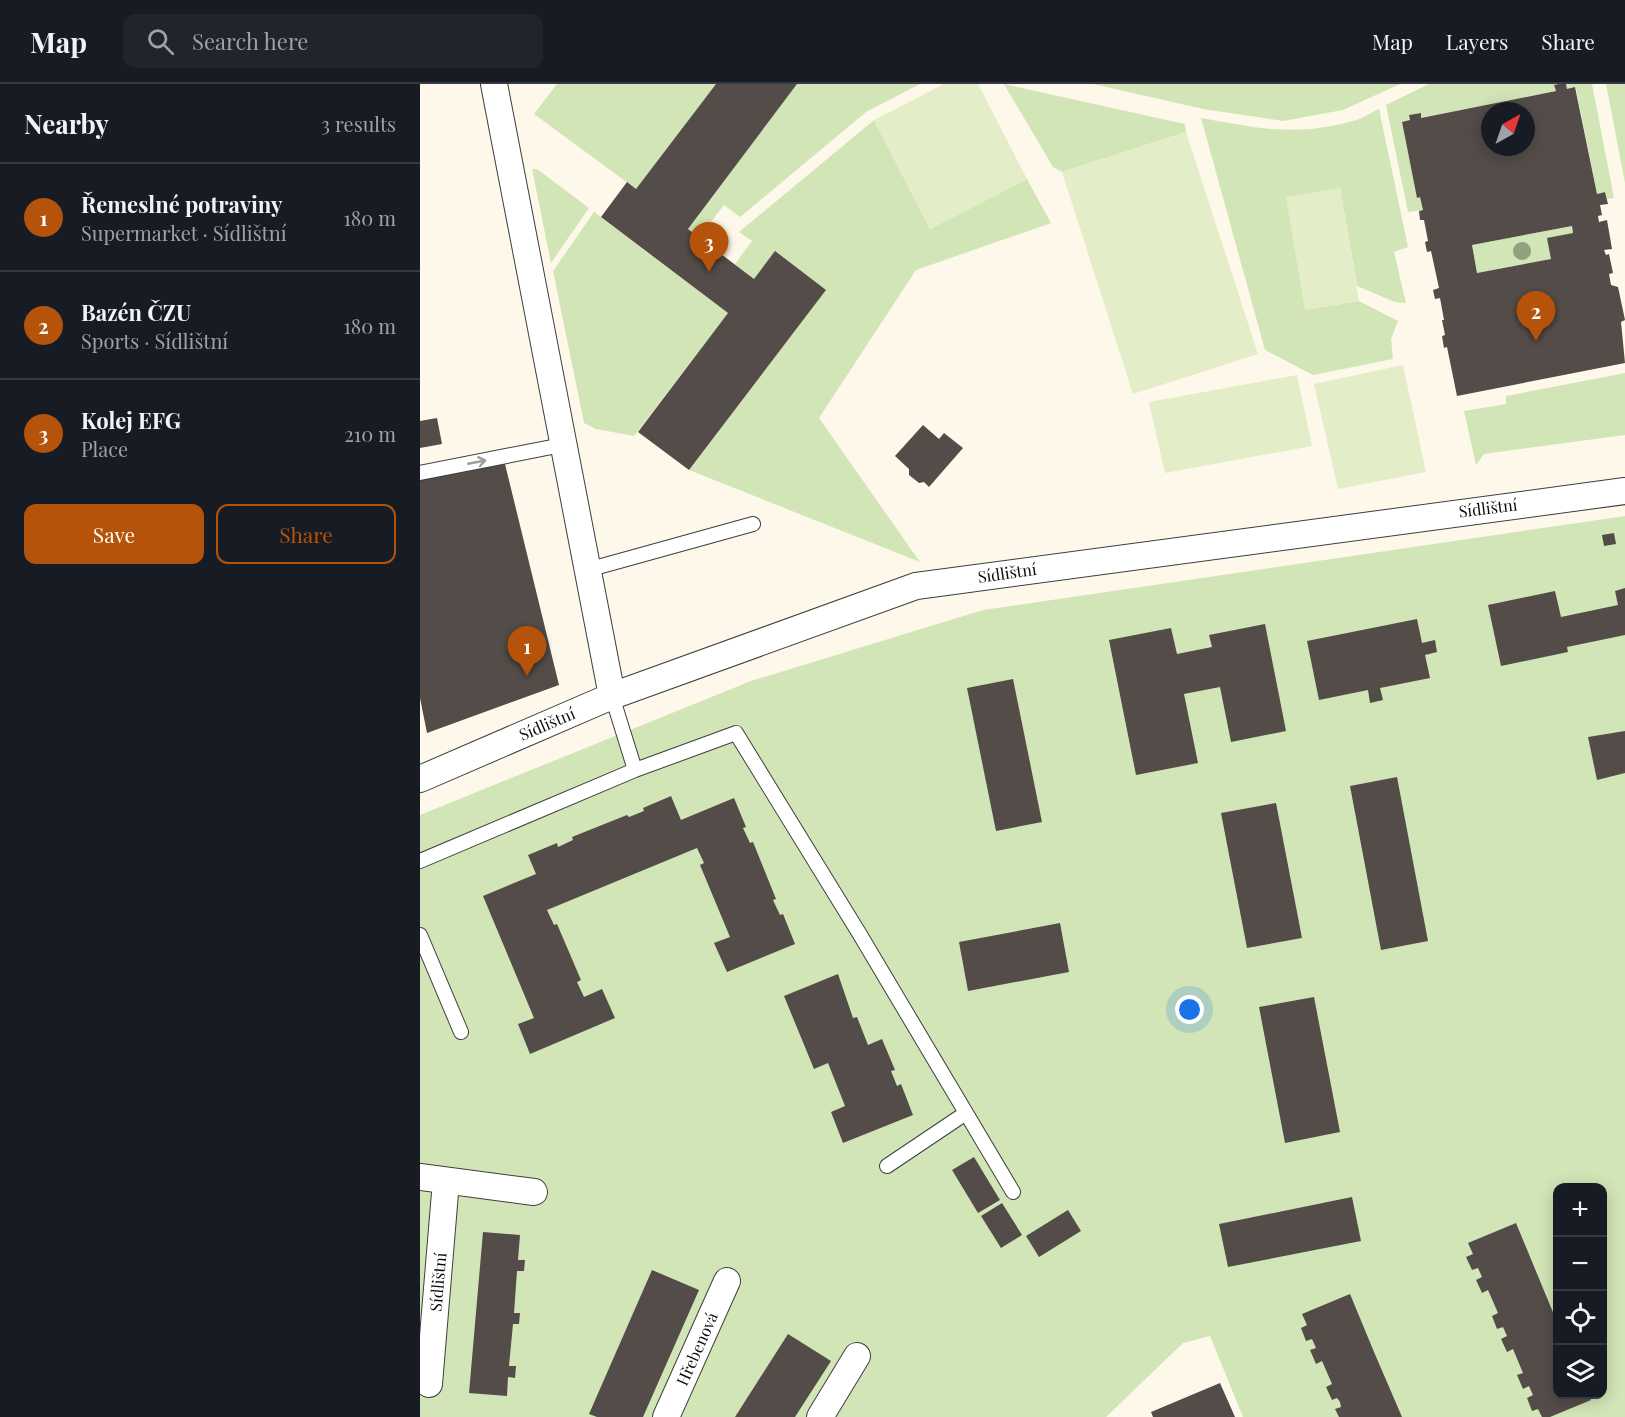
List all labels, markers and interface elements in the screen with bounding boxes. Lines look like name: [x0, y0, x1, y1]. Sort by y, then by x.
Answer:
search box: [123, 14, 543, 68]
text: Map: [30, 23, 87, 60]
icon: search: [144, 25, 177, 58]
text: Search here: [192, 26, 308, 56]
text: Map: [1372, 27, 1413, 55]
text: Layers: [1446, 27, 1508, 55]
text: Share: [1541, 27, 1595, 55]
north arrow: [1481, 102, 1535, 156]
text: Nearby: [24, 106, 109, 141]
text: 3 results: [321, 110, 396, 137]
text: Řemeslné potraviny: [81, 189, 283, 219]
text: 1: [40, 204, 47, 231]
text: 180 m: [343, 204, 396, 231]
text: Supermarket · Sídlištní: [81, 219, 287, 246]
pin: 3: [690, 222, 728, 272]
pin: 2: [1516, 292, 1556, 341]
text: Bazén ČZU: [81, 297, 191, 327]
text: 2: [38, 312, 49, 339]
text: 180 m: [343, 312, 396, 339]
text: Sports · Sídlištní: [81, 327, 228, 354]
text: Kolej EFG: [81, 405, 181, 435]
text: 3: [39, 420, 48, 447]
text: 210 m: [344, 420, 396, 447]
text: Place: [81, 435, 128, 462]
one-way arrow: [467, 456, 487, 467]
street label: Sídlištní: [1457, 493, 1519, 522]
button: Save: [24, 504, 204, 564]
button: Share: [216, 504, 396, 564]
street label: Sídlištní: [976, 558, 1038, 587]
pin: 1: [508, 626, 546, 676]
street label: Sídlištní: [516, 702, 578, 745]
your location: [1175, 995, 1204, 1024]
map controls: [1553, 1183, 1607, 1399]
button: +: [1553, 1183, 1607, 1237]
button: −: [1553, 1237, 1607, 1291]
street label: Sídlištní: [424, 1251, 451, 1312]
button: locate: [1553, 1291, 1607, 1345]
street label: Hřebenová: [671, 1309, 722, 1389]
button: layers: [1553, 1345, 1607, 1399]

